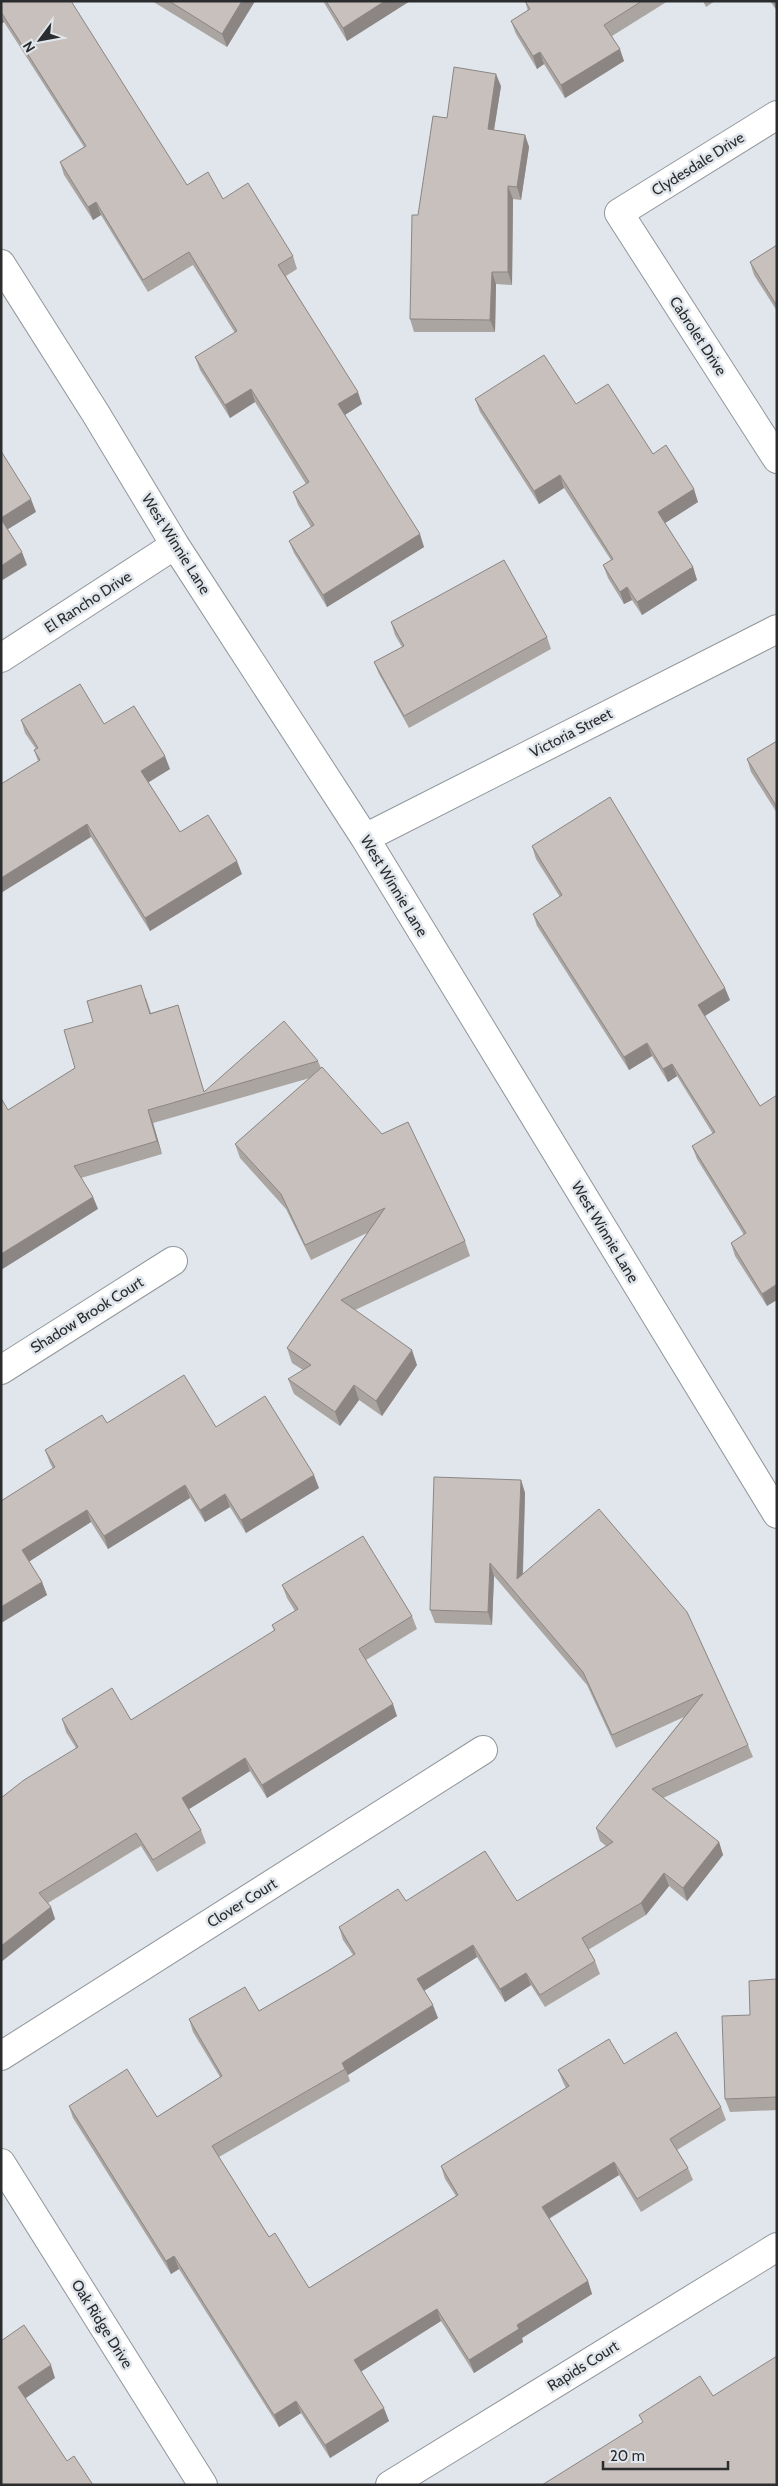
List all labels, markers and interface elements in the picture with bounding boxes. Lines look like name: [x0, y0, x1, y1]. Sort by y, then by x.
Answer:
north arrow: [15, 15, 65, 65]
text: N: [19, 38, 39, 56]
street label: Clydesdale Drive: [648, 128, 748, 200]
street label: Cabrolet Drive: [666, 293, 730, 379]
street label: West Winnie Lane: [138, 490, 214, 598]
street label: El Rancho Drive: [41, 567, 135, 637]
street label: Victoria Street: [527, 705, 615, 761]
street label: West Winnie Lane: [357, 832, 431, 940]
street label: West Winnie Lane: [568, 1178, 642, 1286]
street label: Shadow Brook Court: [27, 1273, 147, 1357]
street label: Clover Court: [204, 1874, 280, 1932]
street label: Oak Ridge Drive: [68, 2276, 137, 2372]
street label: Rapids Court: [544, 2337, 622, 2395]
scale bar: [603, 2438, 728, 2470]
text: 20 m: [610, 2447, 645, 2465]

